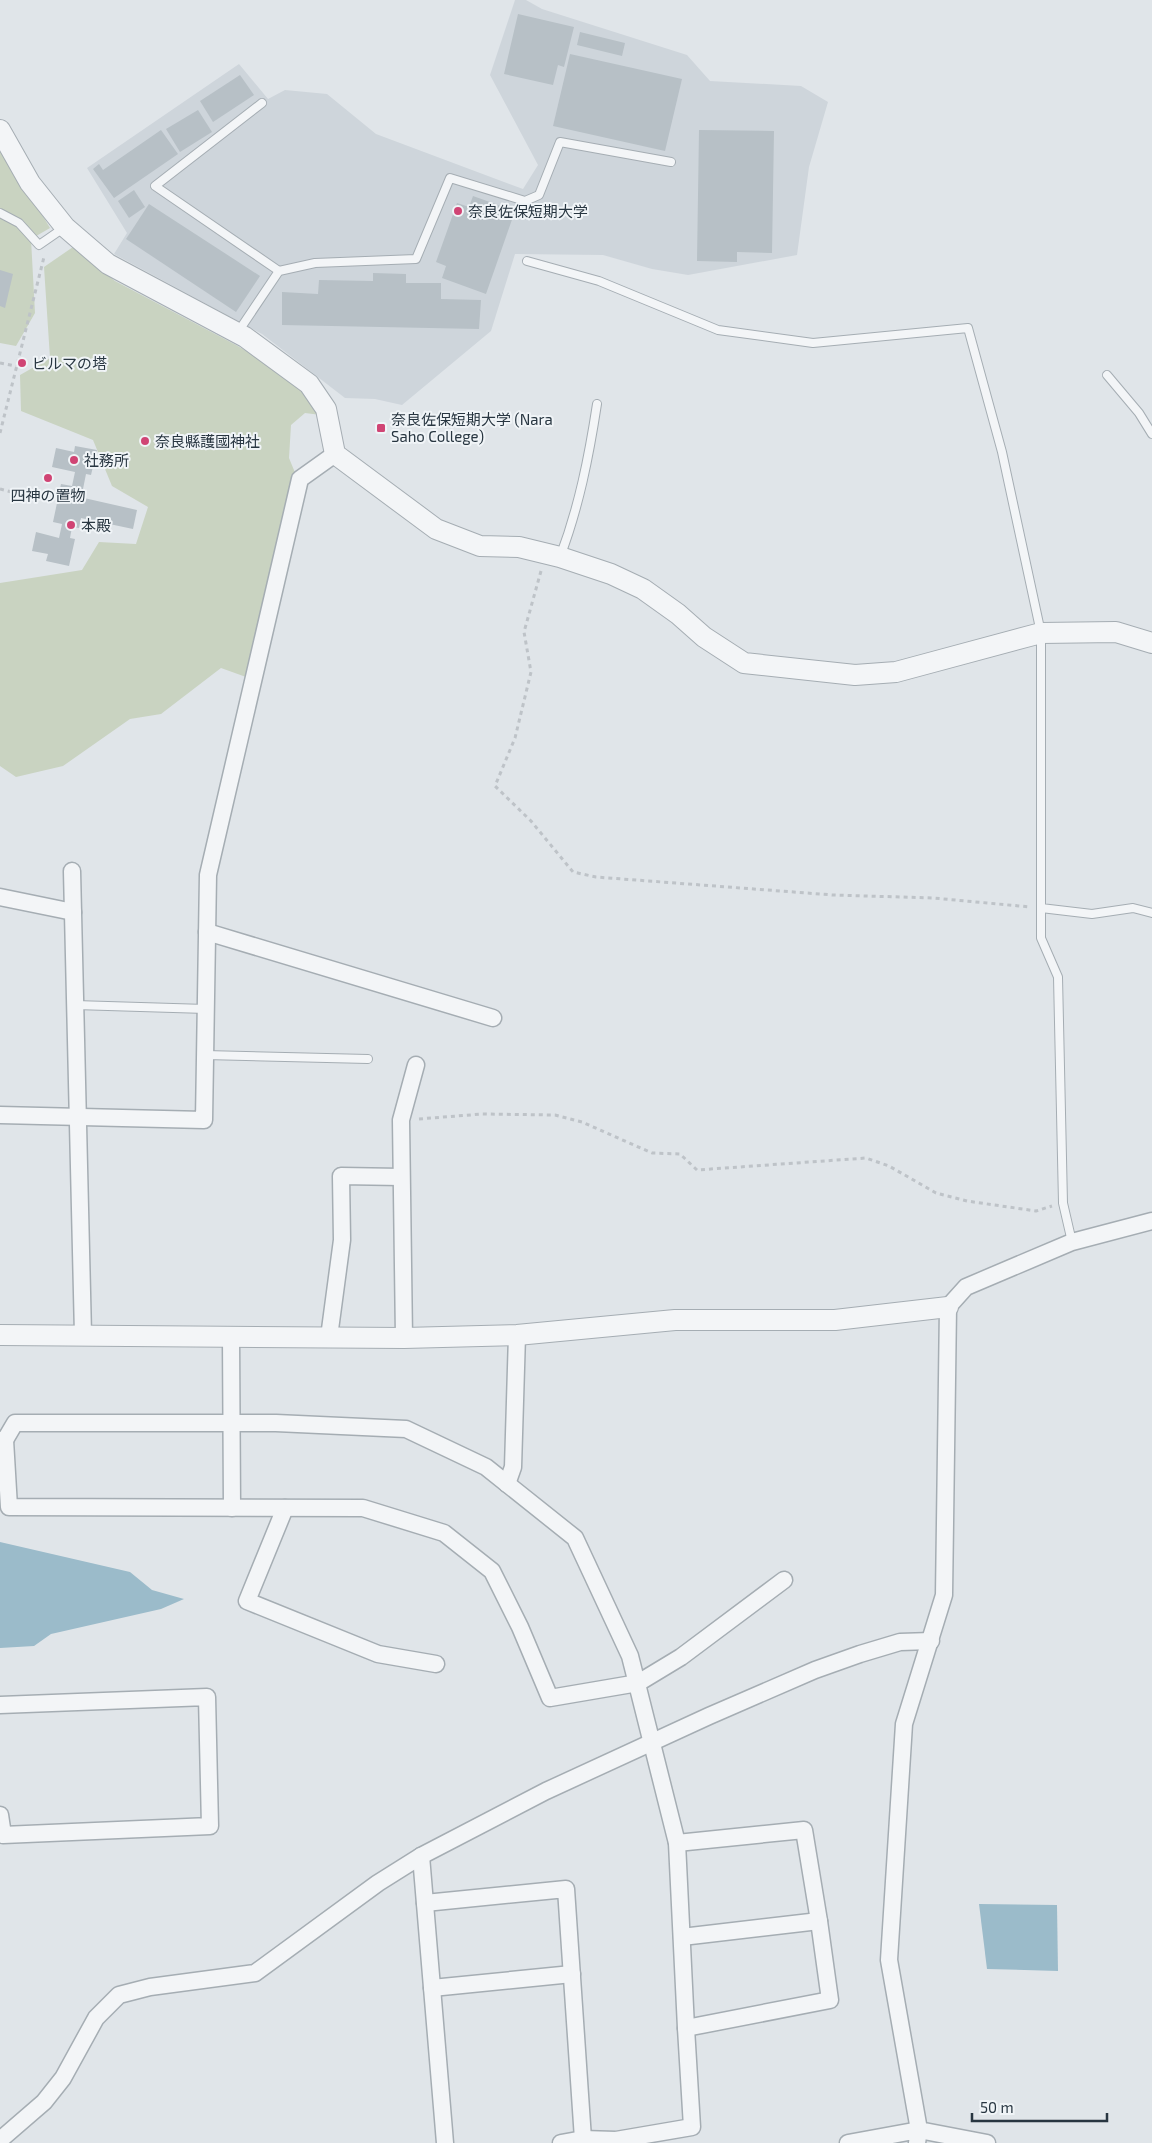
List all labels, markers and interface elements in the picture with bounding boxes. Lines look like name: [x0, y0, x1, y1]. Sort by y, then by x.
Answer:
place label: 奈良佐保短期大学: [468, 202, 588, 220]
marker: 奈良佐保短期大学: [452, 205, 464, 217]
place label: ビルマの塔: [32, 354, 107, 372]
marker: ビルマの塔: [16, 357, 28, 369]
place label: 奈良佐保短期大学 (Nara Saho College): [391, 410, 553, 445]
marker: 奈良佐保短期大学 (Nara Saho College): [375, 422, 387, 434]
place label: 奈良縣護國神社: [155, 432, 260, 450]
marker: 奈良縣護國神社: [139, 435, 151, 447]
place label: 社務所: [84, 451, 129, 469]
marker: 社務所: [68, 454, 80, 466]
marker: 四神の置物: [42, 472, 54, 484]
place label: 四神の置物: [10, 486, 86, 504]
place label: 本殿: [81, 516, 111, 534]
marker: 本殿: [65, 519, 77, 531]
scale bar: [972, 2090, 1107, 2122]
text: 50 m: [980, 2098, 1014, 2116]

